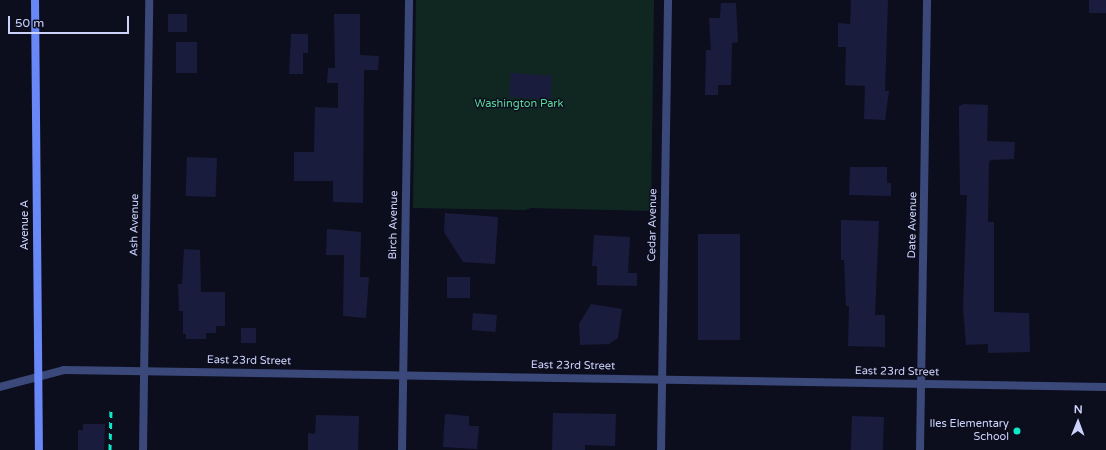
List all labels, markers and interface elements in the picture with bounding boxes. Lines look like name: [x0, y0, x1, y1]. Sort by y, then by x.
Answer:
scale bar: [10, 8, 131, 34]
text: 50 m: [15, 16, 44, 30]
park label: Washington Park: [474, 97, 564, 111]
street label: Cedar Avenue: [646, 188, 660, 262]
street label: Birch Avenue: [387, 190, 401, 260]
street label: Date Avenue: [906, 191, 920, 259]
street label: Ash Avenue: [128, 194, 142, 256]
street label: Avenue A: [18, 200, 32, 250]
street label: East 23rd Street: [207, 354, 291, 368]
street label: East 23rd Street: [531, 359, 615, 373]
street label: East 23rd Street: [855, 365, 939, 379]
north arrow: [1058, 402, 1098, 442]
text: N: [1074, 403, 1083, 416]
place label: Iles Elementary School: [929, 418, 1009, 444]
marker: Iles Elementary School: [1012, 426, 1022, 436]

